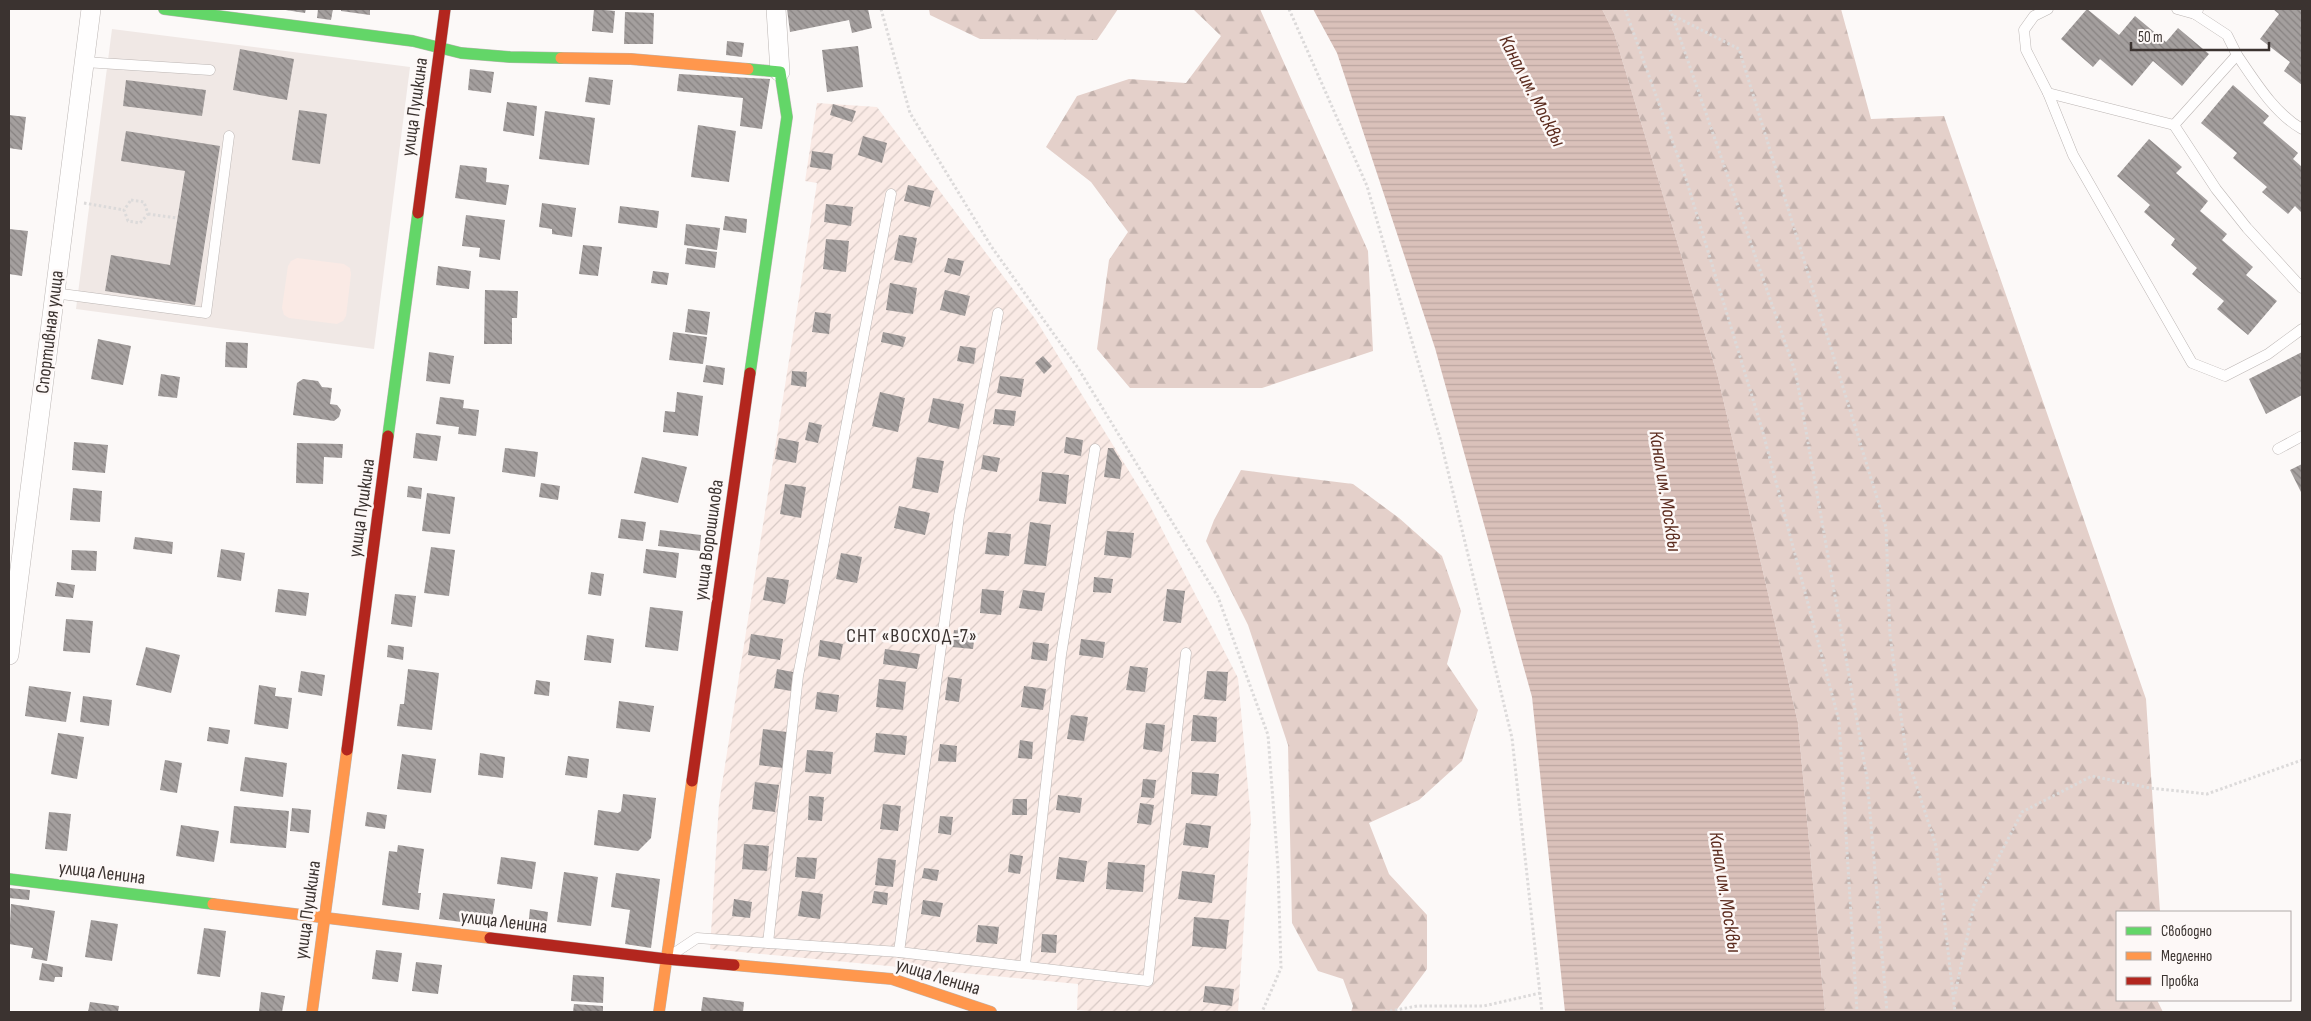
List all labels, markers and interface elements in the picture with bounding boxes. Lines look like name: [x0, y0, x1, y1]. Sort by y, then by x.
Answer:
scale bar: [2131, 20, 2268, 52]
text: 50 m: [2138, 28, 2163, 47]
water label: Канал им. Москвы: [1494, 31, 1571, 152]
street label: улица Пушкина: [397, 56, 433, 158]
street label: Спортивная улица: [31, 269, 69, 395]
water label: Канал им. Москвы: [1644, 429, 1687, 554]
street label: улица Пушкина: [344, 457, 380, 559]
street label: улица Ворошилова: [689, 478, 729, 602]
district label: СНТ «ВОСХОД-7»: [846, 624, 978, 648]
water label: Канал им. Москвы: [1704, 830, 1747, 955]
street label: улица Ленина: [57, 856, 147, 890]
street label: улица Пушкина: [290, 859, 326, 961]
street label: улица Ленина: [459, 905, 549, 939]
legend: [2116, 911, 2291, 1001]
text: Свободно: [2161, 922, 2212, 941]
text: Медленно: [2161, 947, 2212, 966]
street label: улица Ленина: [893, 953, 983, 1001]
text: Пробка: [2161, 972, 2199, 991]

